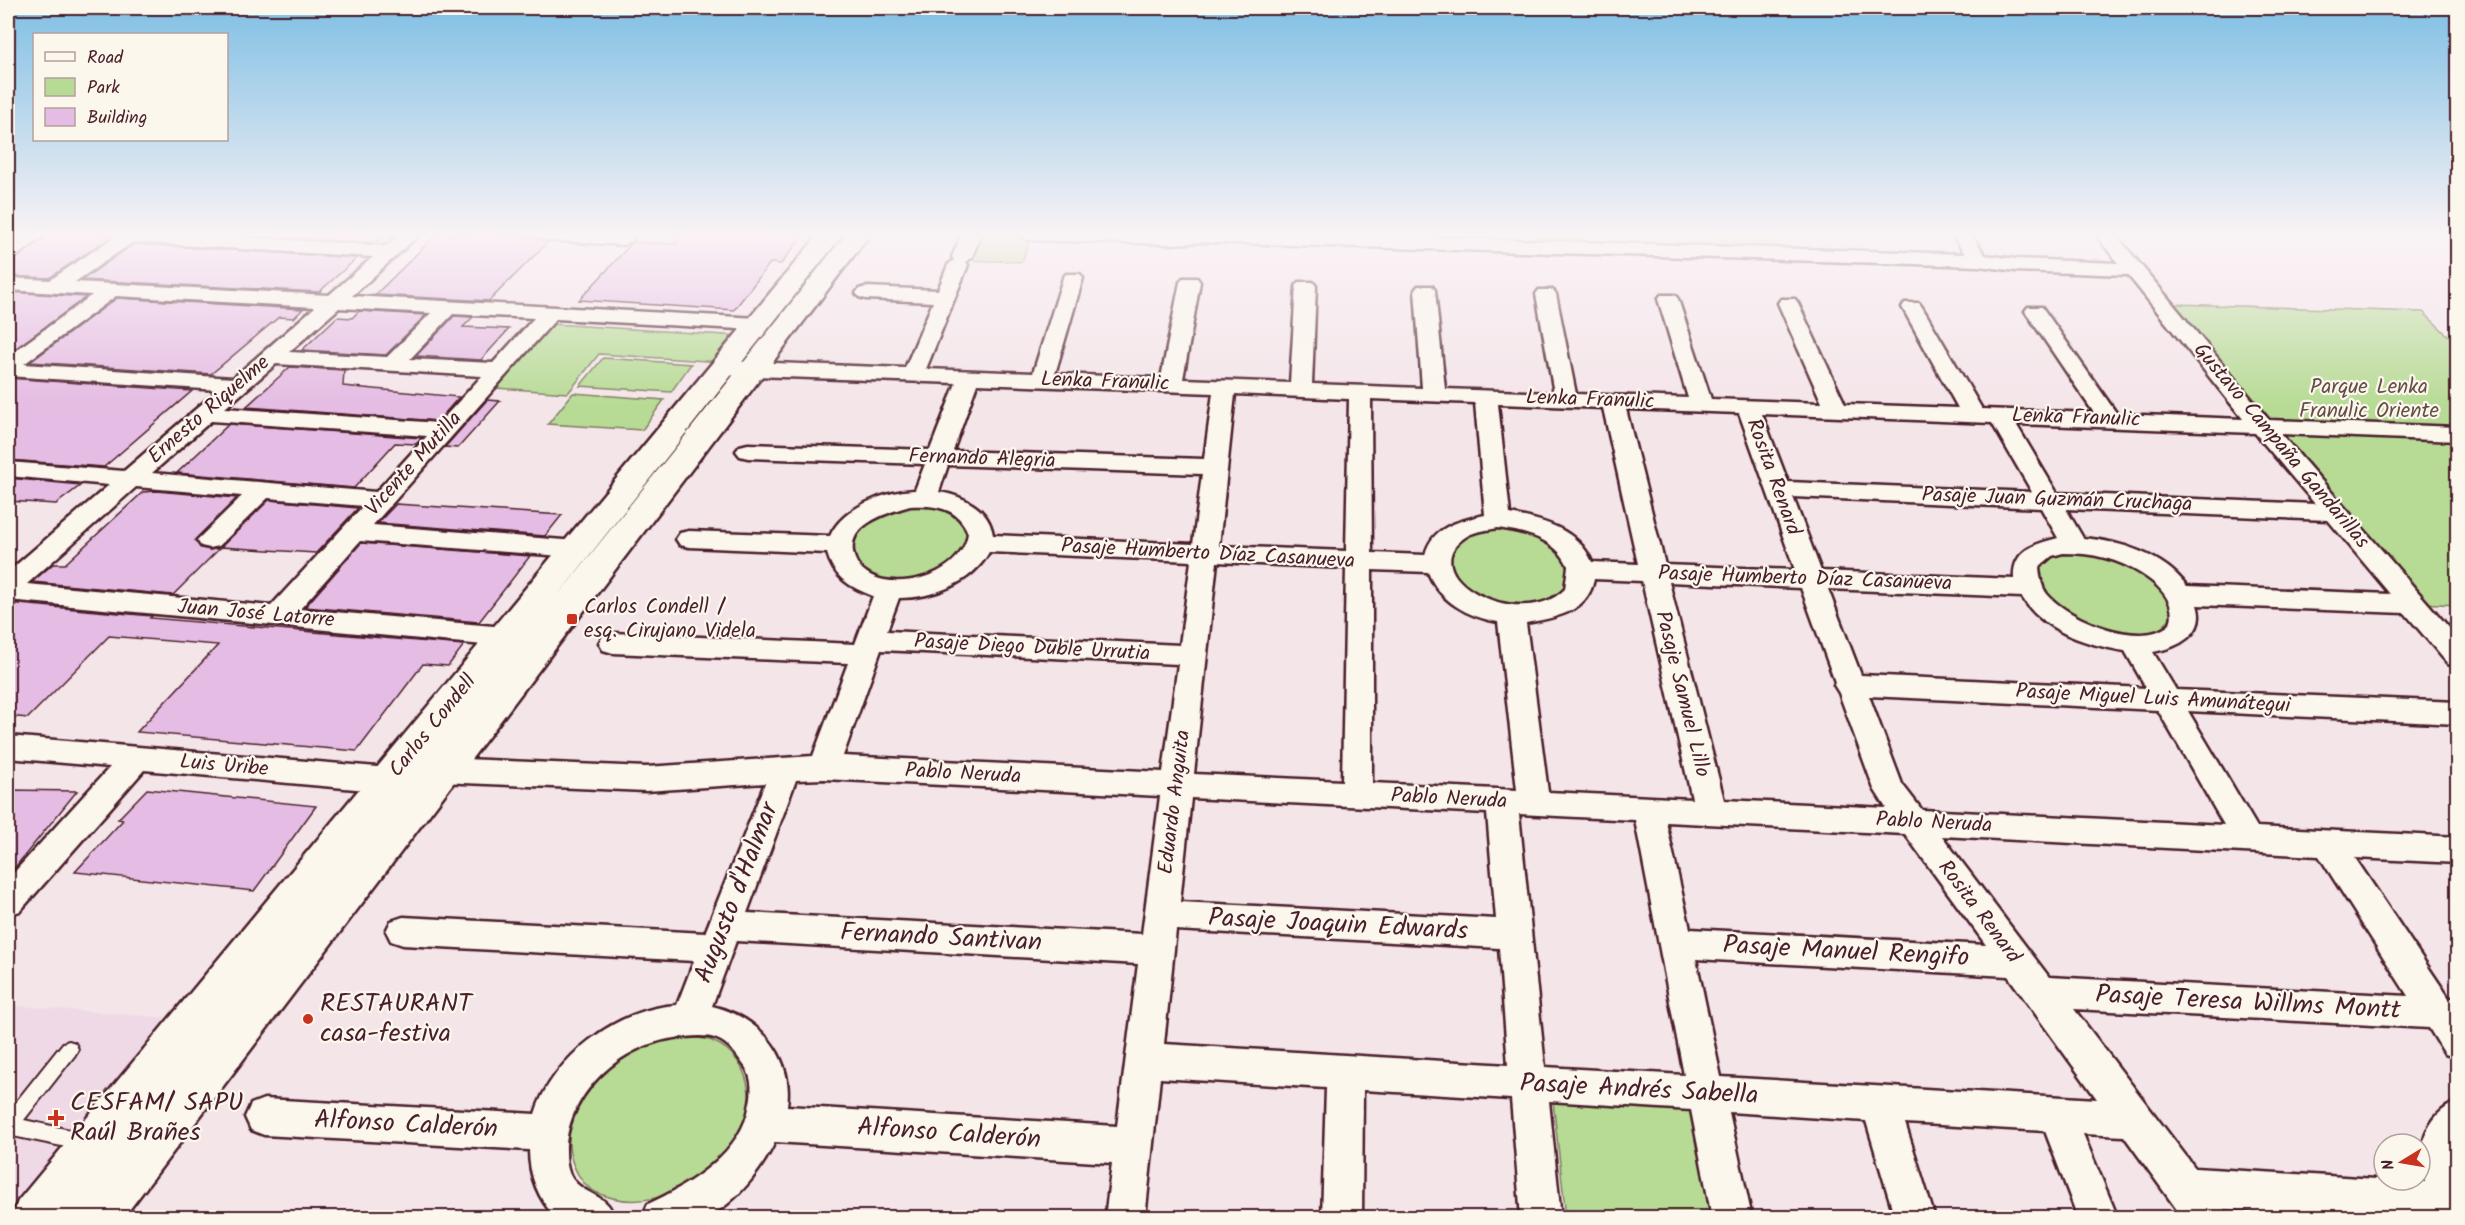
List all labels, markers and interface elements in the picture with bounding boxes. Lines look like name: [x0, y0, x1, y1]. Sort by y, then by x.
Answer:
legend: [33, 33, 228, 141]
text: Road: [87, 44, 124, 73]
text: Park: [87, 74, 120, 103]
text: Building: [87, 104, 147, 133]
street label: Gustavo Campaña Gandarillas: [2185, 336, 2377, 556]
street label: Ernesto Riquelme: [140, 347, 278, 473]
street label: Lenka Franulic: [1040, 363, 1170, 401]
park label: Parque Lenka Franulic Oriente: [2299, 371, 2440, 428]
street label: Lenka Franulic: [1525, 381, 1655, 419]
street label: Lenka Franulic: [2011, 399, 2141, 437]
street label: Vicente Mutilla: [358, 404, 470, 524]
street label: Rosita Renard: [1737, 414, 1810, 541]
street label: Fernando Alegria: [908, 440, 1056, 478]
street label: Pasaje Juan Guzmán Cruchaga: [1921, 479, 2193, 521]
street label: Pasaje Humberto Díaz Casanueva: [1060, 530, 1356, 578]
street label: Pasaje Humberto Díaz Casanueva: [1657, 557, 1953, 601]
street label: Juan José Latorre: [176, 591, 336, 637]
place label: Carlos Condell / esq. Cirujano Videla: [584, 591, 756, 648]
street label: Pasaje Samuel Lillo: [1645, 607, 1719, 781]
marker: Carlos Condell / esq. Cirujano Videla: [565, 612, 579, 626]
street label: Pasaje Diego Duble Urrutia: [913, 625, 1151, 671]
street label: Carlos Condell: [381, 667, 485, 785]
street label: Pasaje Miguel Luis Amunátegui: [2015, 675, 2292, 723]
street label: Eduardo Anguita: [1150, 728, 1200, 876]
street label: Luis Uribe: [178, 746, 270, 786]
street label: Pablo Neruda: [904, 754, 1022, 794]
street label: Pablo Neruda: [1390, 779, 1508, 819]
street label: Augusto d'Halmar: [683, 795, 791, 990]
street label: Pablo Neruda: [1875, 803, 1993, 843]
street label: Rosita Renard: [1929, 853, 2029, 971]
street label: Pasaje Joaquin Edwards: [1207, 897, 1469, 953]
street label: Fernando Santivan: [839, 912, 1043, 964]
street label: Pasaje Manuel Rengifo: [1722, 925, 1970, 979]
street label: Pasaje Teresa Willms Montt: [2094, 974, 2403, 1032]
place label: RESTAURANT casa-festiva: [320, 983, 474, 1055]
marker: RESTAURANT casa-festiva: [301, 1012, 315, 1026]
street label: Pasaje Andrés Sabella: [1519, 1063, 1759, 1117]
place label: CESFAM/ SAPU Raúl Brañes: [70, 1082, 243, 1154]
street label: Alfonso Calderón: [313, 1099, 499, 1151]
street label: Alfonso Calderón: [856, 1107, 1042, 1161]
marker: CESFAM/ SAPU Raúl Brañes: [47, 1109, 65, 1127]
north arrow: [2372, 1132, 2432, 1192]
text: N: [2376, 1157, 2402, 1172]

